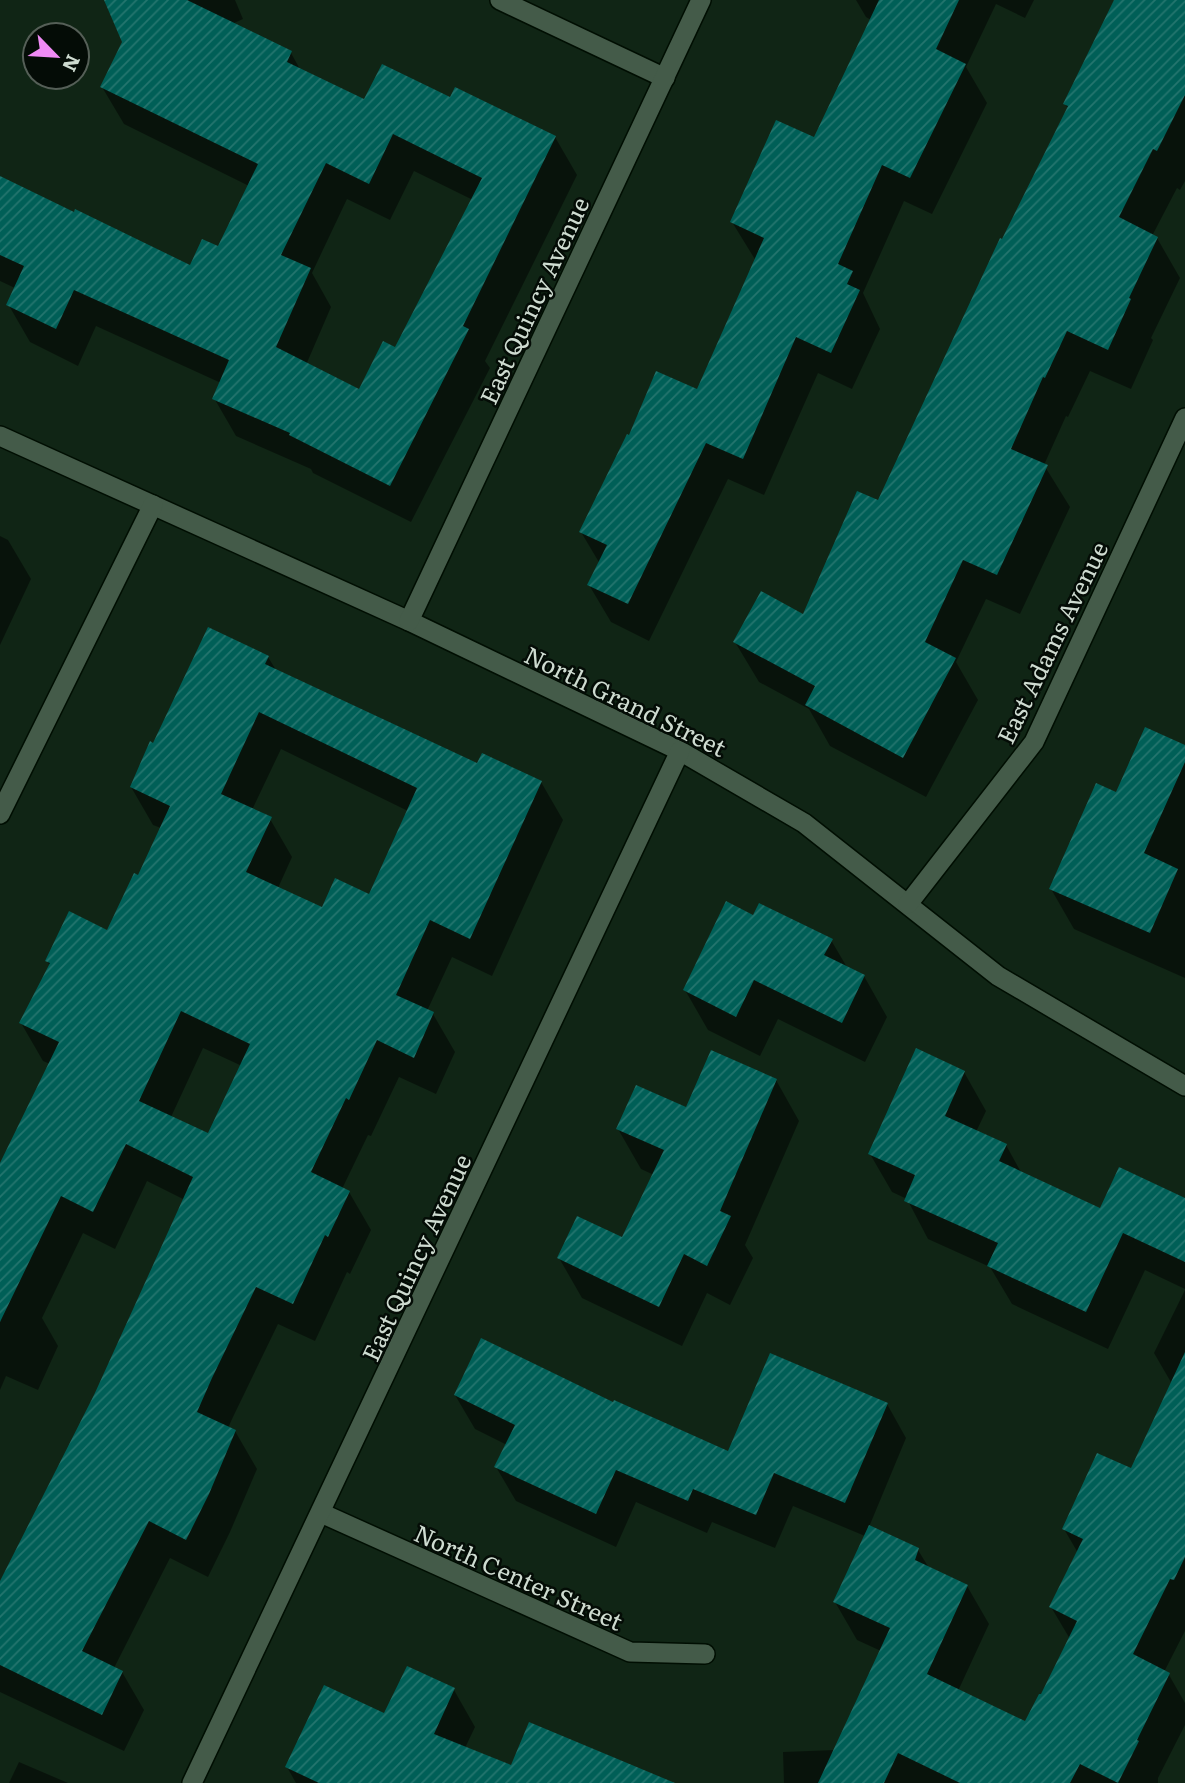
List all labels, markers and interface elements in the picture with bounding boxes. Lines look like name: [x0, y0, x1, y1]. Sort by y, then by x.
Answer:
north arrow: [21, 21, 91, 91]
text: N: [56, 50, 88, 77]
street label: East Quincy Avenue: [470, 191, 596, 409]
street label: East Adams Avenue: [987, 535, 1115, 749]
street label: North Grand Street: [519, 636, 733, 764]
street label: East Quincy Avenue: [352, 1148, 478, 1366]
street label: North Center Street: [409, 1514, 629, 1638]

